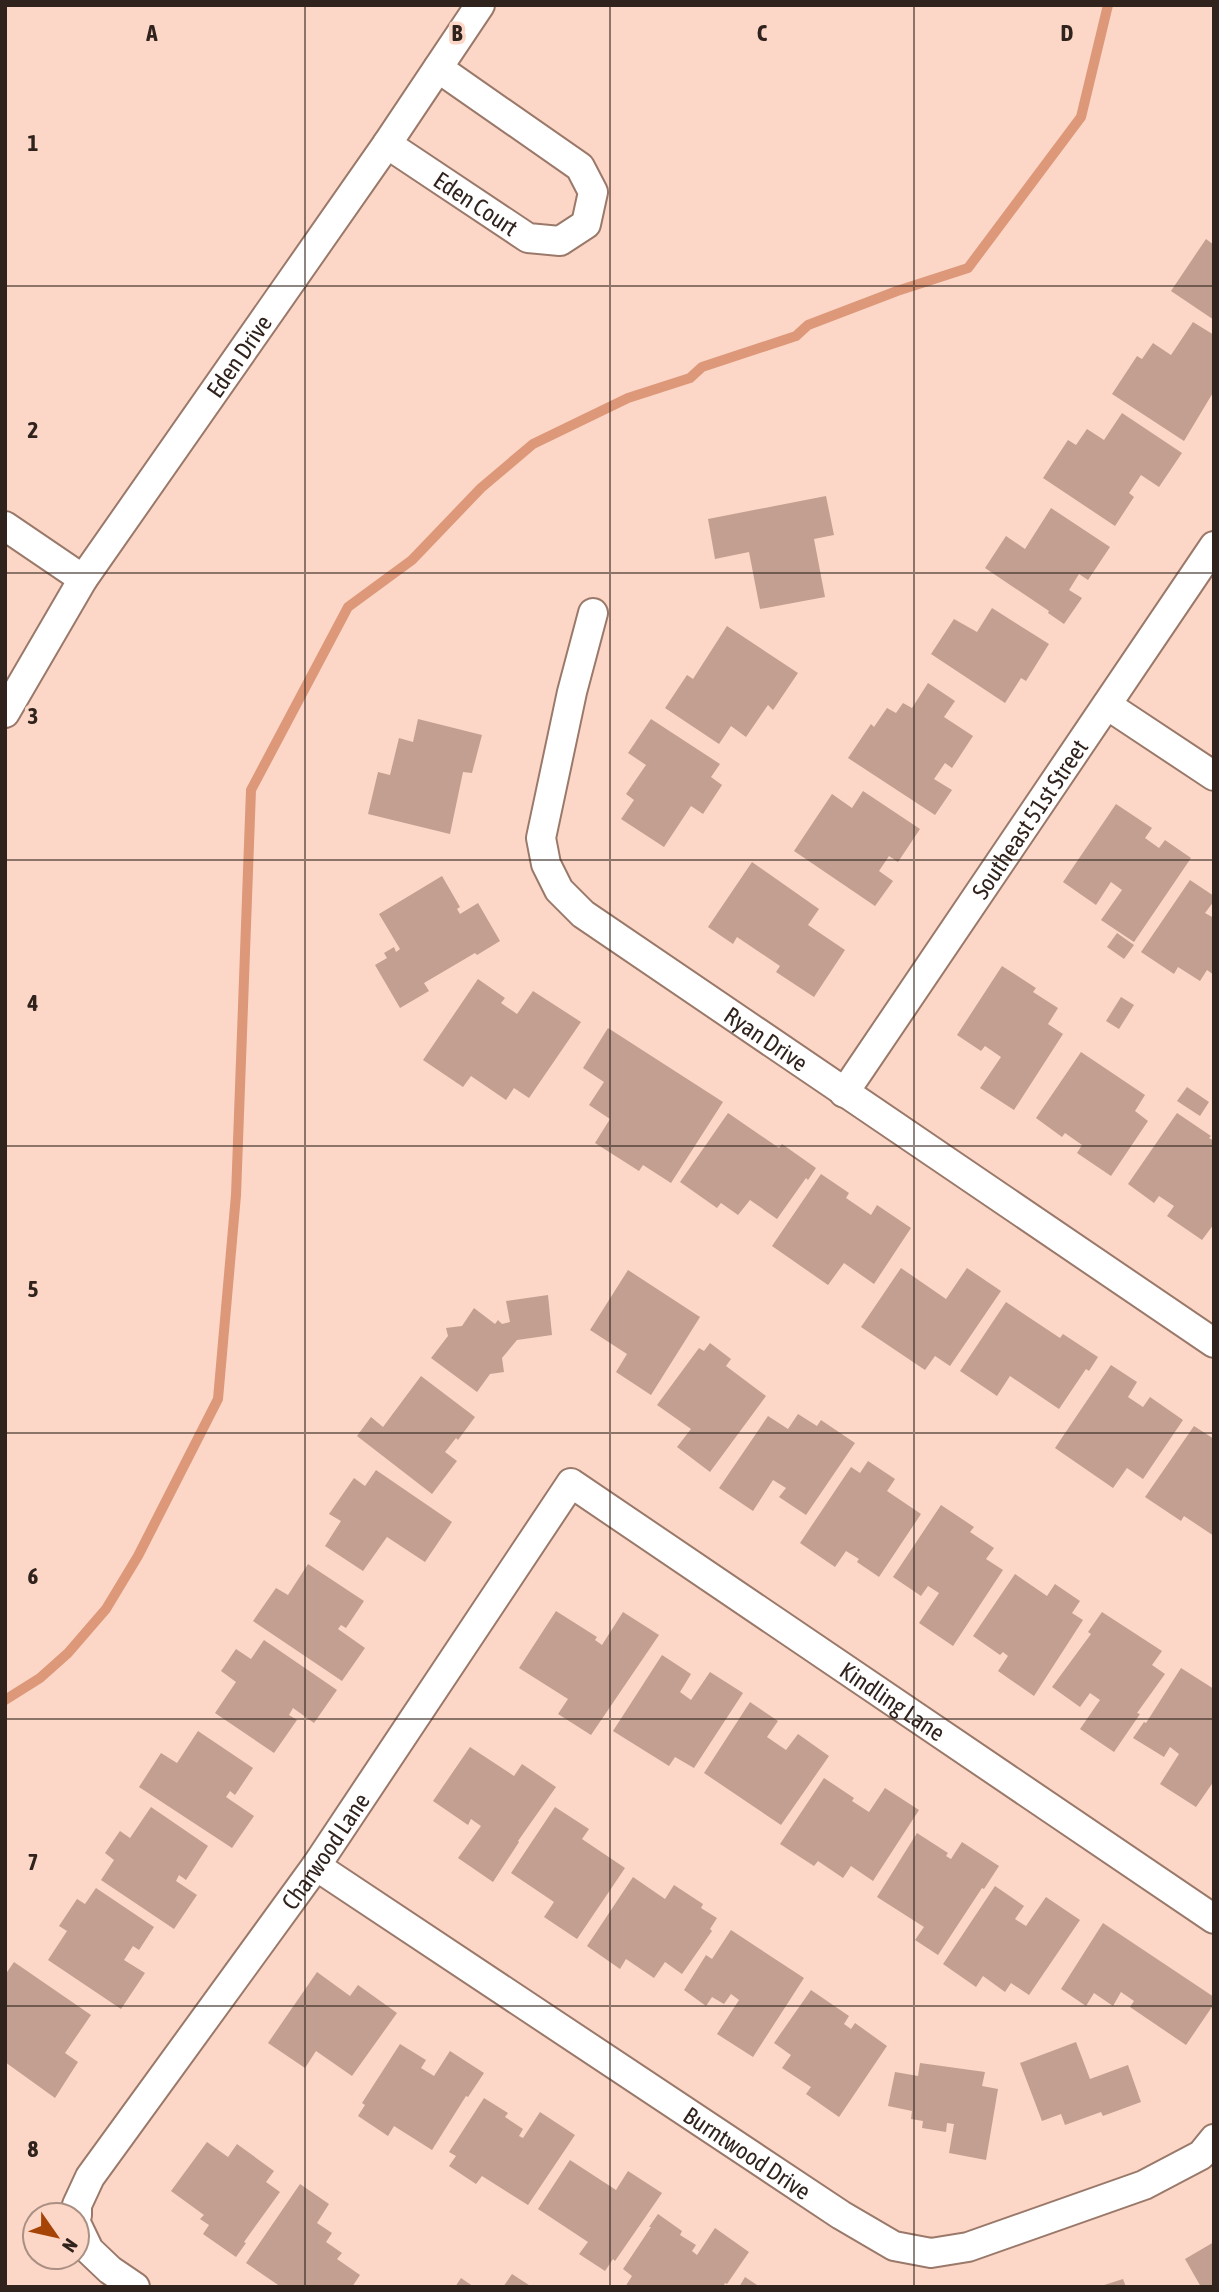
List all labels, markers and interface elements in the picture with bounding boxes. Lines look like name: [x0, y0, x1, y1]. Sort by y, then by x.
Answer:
text: A: [145, 20, 158, 46]
text: B: [452, 20, 463, 46]
text: C: [757, 20, 768, 46]
text: D: [1061, 20, 1074, 46]
text: 1: [28, 130, 39, 156]
street label: Eden Court: [429, 166, 523, 241]
street label: Eden Drive: [201, 310, 277, 402]
text: 2: [28, 417, 38, 443]
text: 3: [28, 703, 38, 729]
street label: Southeast 51st Street: [966, 734, 1093, 904]
text: 4: [27, 990, 39, 1016]
street label: Ryan Drive: [720, 1001, 813, 1076]
text: 5: [28, 1276, 39, 1302]
text: 6: [28, 1563, 39, 1589]
street label: Kindling Lane: [835, 1656, 950, 1746]
street label: Charwood Lane: [276, 1788, 374, 1914]
text: 7: [28, 1849, 38, 1875]
street label: Burntwood Drive: [679, 2101, 816, 2205]
text: 8: [28, 2136, 39, 2162]
north arrow: [21, 2201, 91, 2271]
text: N: [58, 2235, 82, 2256]

